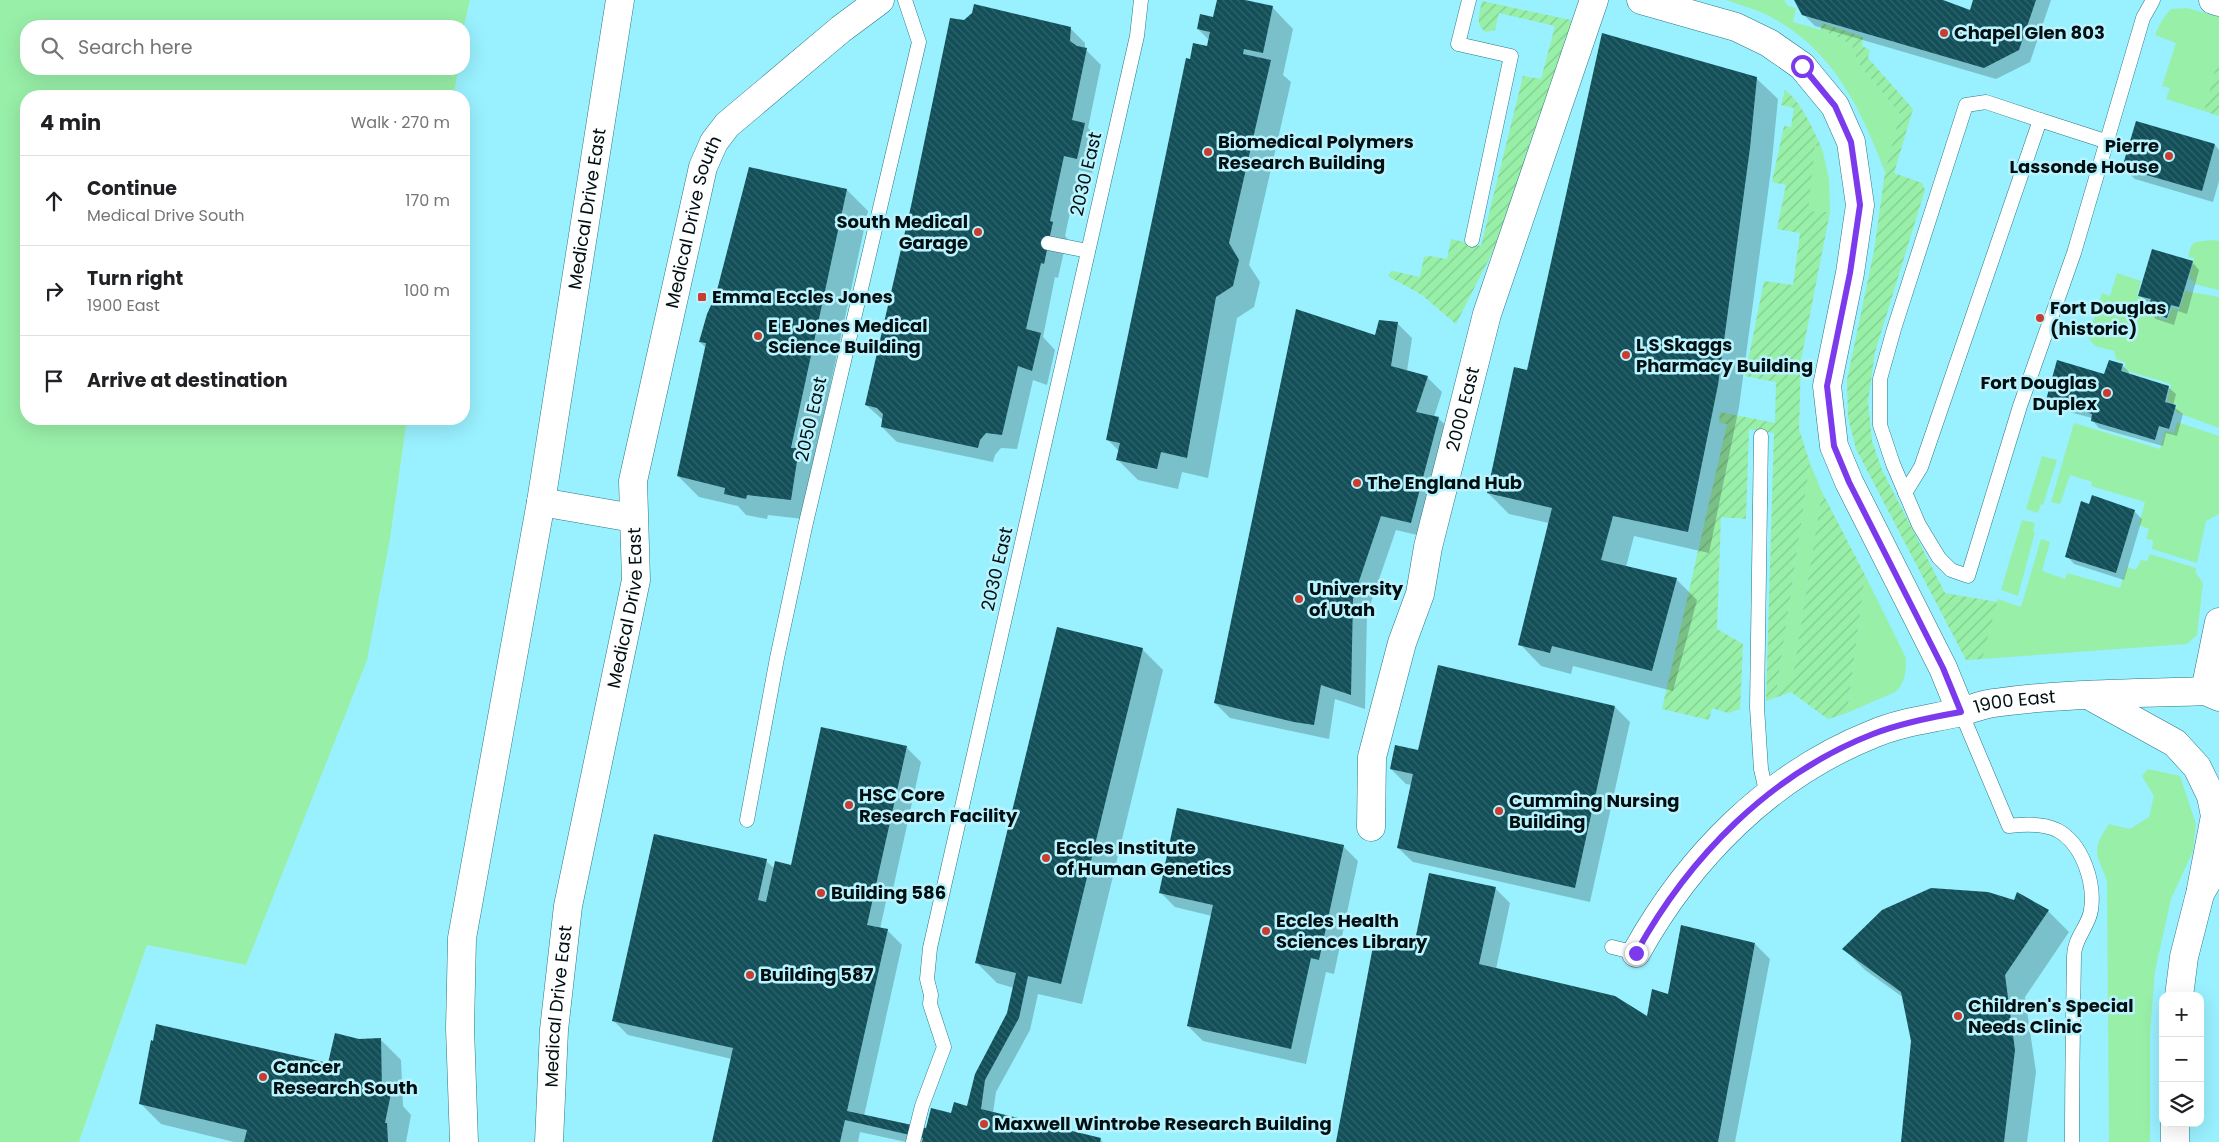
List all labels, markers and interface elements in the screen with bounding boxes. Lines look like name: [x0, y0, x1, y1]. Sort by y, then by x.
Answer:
search box: [20, 20, 470, 75]
place label: Chapel Glen 803: [1954, 20, 2105, 45]
marker: Chapel Glen 803: [1938, 27, 1950, 39]
icon: search: [38, 34, 66, 62]
text: Search here: [78, 34, 192, 61]
route start: [1791, 55, 1814, 78]
text: 4 min: [40, 108, 101, 137]
text: Walk · 270 m: [351, 111, 450, 134]
street label: Medical Drive East: [562, 126, 612, 291]
street label: 2030 East: [1064, 129, 1107, 218]
place label: Biomedical Polymers Research Building: [1218, 129, 1414, 175]
street label: Medical Drive South: [659, 132, 727, 311]
place label: Pierre Lassonde House: [2009, 133, 2159, 179]
marker: Biomedical Polymers Research Building: [1202, 146, 1214, 158]
marker: Pierre Lassonde House: [2163, 150, 2175, 162]
text: Continue: [87, 175, 177, 202]
icon: ahead: [40, 187, 68, 215]
text: 170 m: [405, 189, 450, 212]
text: Medical Drive South: [87, 204, 245, 227]
place label: South Medical Garage: [837, 209, 968, 255]
marker: South Medical Garage: [972, 226, 984, 238]
text: Turn right: [87, 265, 183, 292]
icon: right: [40, 277, 68, 305]
text: 100 m: [404, 279, 450, 302]
place label: Emma Eccles Jones: [712, 284, 893, 309]
marker: Emma Eccles Jones: [696, 291, 708, 303]
text: 1900 East: [87, 294, 160, 317]
place label: Fort Douglas (historic): [2050, 295, 2167, 341]
marker: Fort Douglas (historic): [2034, 312, 2046, 324]
place label: E E Jones Medical Science Building: [768, 313, 928, 359]
marker: E E Jones Medical Science Building: [752, 330, 764, 342]
place label: L S Skaggs Pharmacy Building: [1636, 332, 1813, 378]
marker: L S Skaggs Pharmacy Building: [1620, 349, 1632, 361]
street label: 2000 East: [1440, 364, 1485, 454]
icon: arrive: [40, 367, 68, 395]
text: Arrive at destination: [87, 367, 288, 394]
place label: Fort Douglas Duplex: [1980, 370, 2097, 416]
street label: 2050 East: [789, 374, 832, 464]
marker: Fort Douglas Duplex: [2101, 387, 2113, 399]
place label: The England Hub: [1367, 470, 1522, 495]
marker: The England Hub: [1351, 477, 1363, 489]
street label: 2030 East: [975, 524, 1018, 613]
street label: Medical Drive East: [601, 527, 648, 691]
place label: University of Utah: [1309, 576, 1404, 622]
marker: University of Utah: [1293, 593, 1305, 605]
street label: 1900 East: [1971, 684, 2056, 719]
place label: HSC Core Research Facility: [859, 782, 1018, 828]
place label: Cumming Nursing Building: [1509, 788, 1680, 834]
marker: HSC Core Research Facility: [843, 799, 855, 811]
marker: Cumming Nursing Building: [1493, 805, 1505, 817]
place label: Eccles Institute of Human Genetics: [1056, 835, 1232, 881]
marker: Eccles Institute of Human Genetics: [1040, 852, 1052, 864]
place label: Building 586: [831, 880, 946, 905]
marker: Building 586: [815, 887, 827, 899]
place label: Eccles Health Sciences Library: [1276, 908, 1428, 954]
street label: Medical Drive East: [538, 924, 578, 1088]
marker: Eccles Health Sciences Library: [1260, 925, 1272, 937]
route end: [1625, 942, 1648, 965]
place label: Building 587: [760, 962, 874, 987]
marker: Building 587: [744, 969, 756, 981]
map controls: [2159, 992, 2204, 1127]
button: +: [2159, 992, 2204, 1037]
place label: Children's Special Needs Clinic: [1968, 993, 2134, 1039]
marker: Children's Special Needs Clinic: [1952, 1010, 1964, 1022]
button: −: [2159, 1037, 2204, 1082]
place label: Cancer Research South: [273, 1054, 418, 1100]
marker: Cancer Research South: [257, 1071, 269, 1083]
button: layers: [2159, 1082, 2204, 1127]
place label: Maxwell Wintrobe Research Building: [994, 1111, 1332, 1136]
marker: Maxwell Wintrobe Research Building: [978, 1118, 990, 1130]

